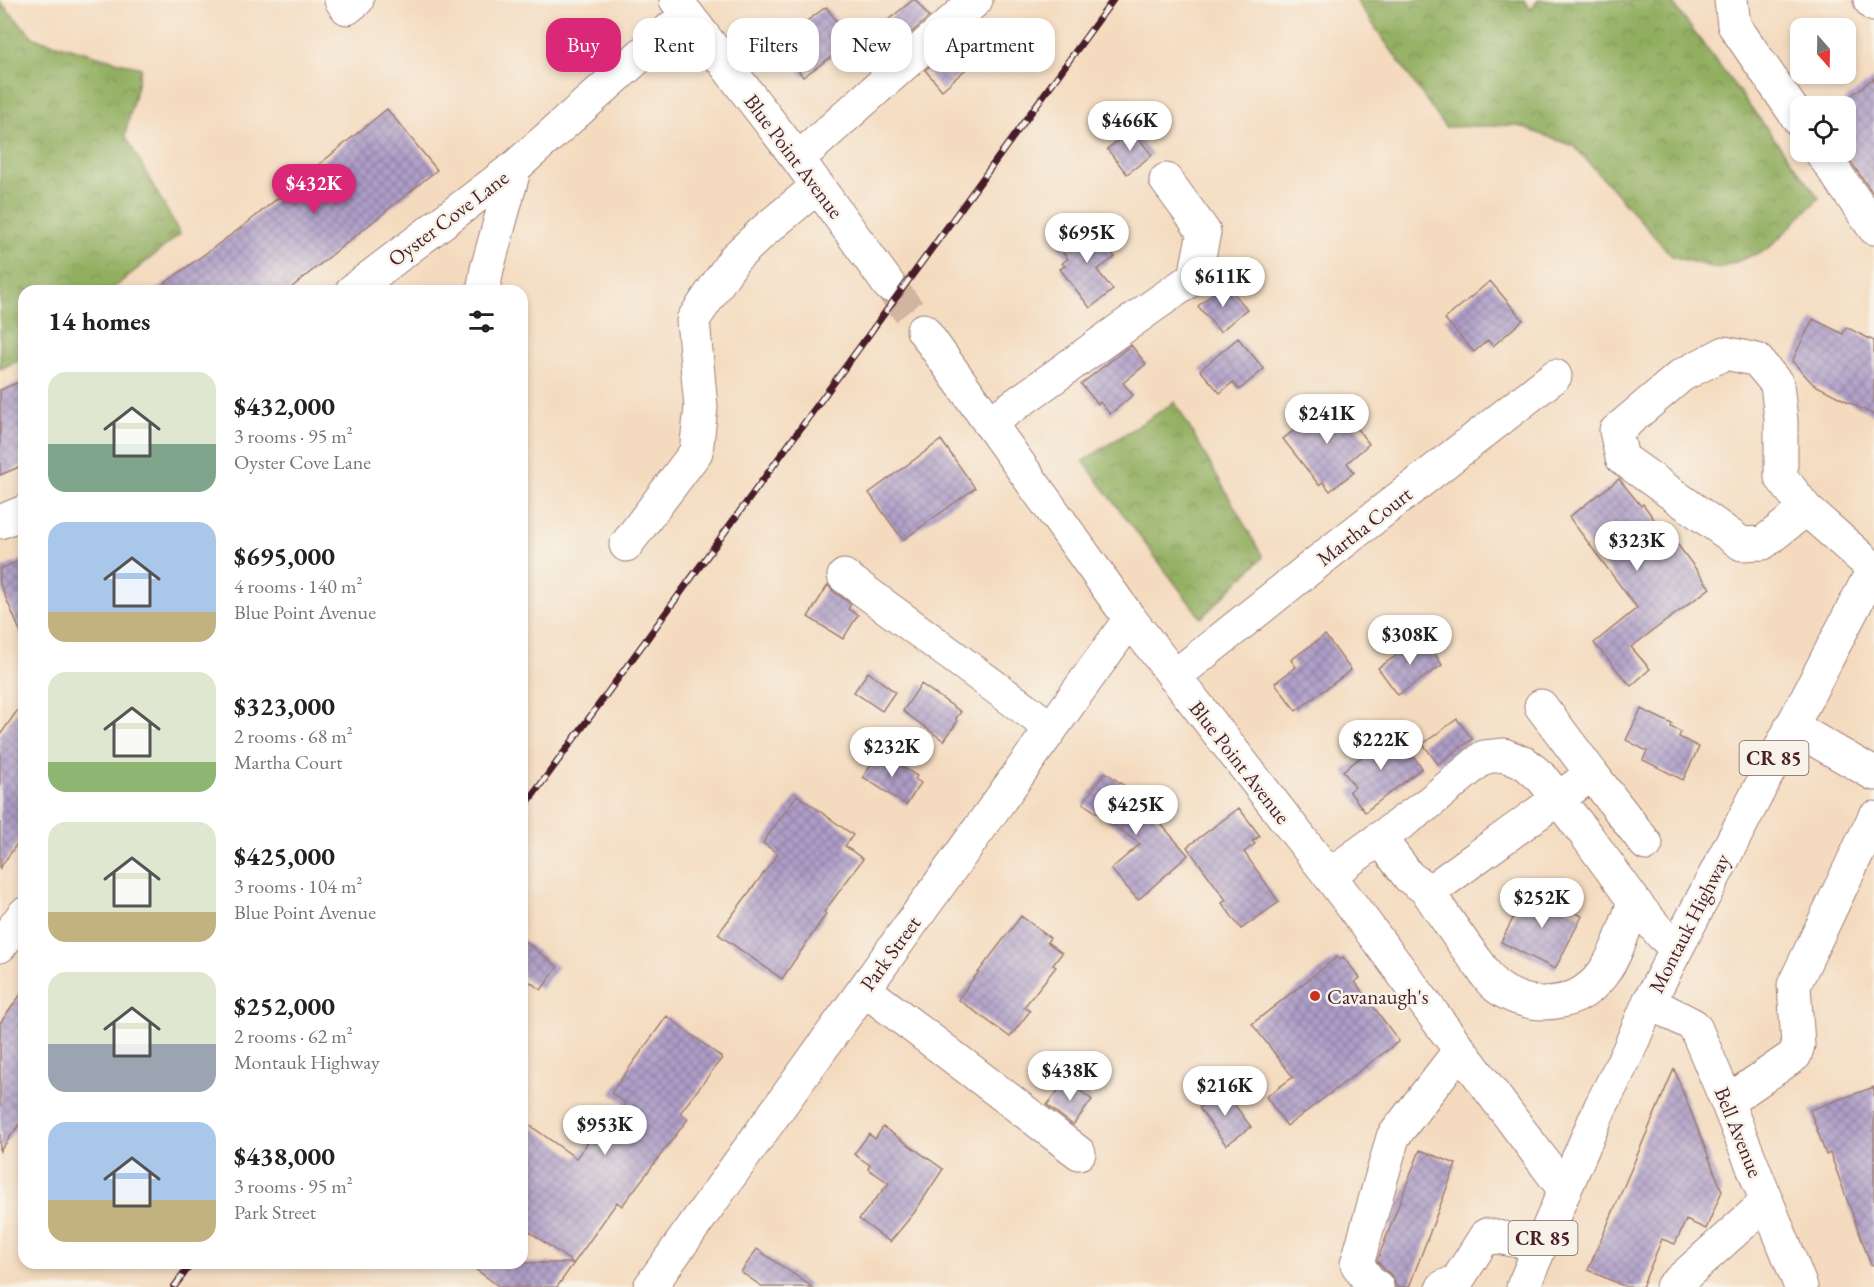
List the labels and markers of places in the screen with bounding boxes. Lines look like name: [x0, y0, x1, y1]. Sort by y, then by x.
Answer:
pin: $466K: [1088, 101, 1172, 152]
pin: $432K: [272, 164, 356, 215]
pin: $695K: [1045, 213, 1129, 264]
pin: $611K: [1181, 257, 1265, 308]
pin: $241K: [1285, 394, 1369, 445]
pin: $323K: [1595, 521, 1679, 572]
pin: $308K: [1368, 615, 1452, 666]
pin: $222K: [1339, 720, 1423, 771]
pin: $232K: [850, 727, 934, 778]
pin: $425K: [1094, 785, 1178, 836]
pin: $252K: [1500, 878, 1584, 929]
place label: Cavanaugh's: [1327, 983, 1429, 1010]
marker: Cavanaugh's: [1308, 989, 1322, 1003]
pin: $438K: [1028, 1051, 1112, 1102]
pin: $216K: [1183, 1066, 1267, 1117]
pin: $953K: [563, 1105, 647, 1156]

